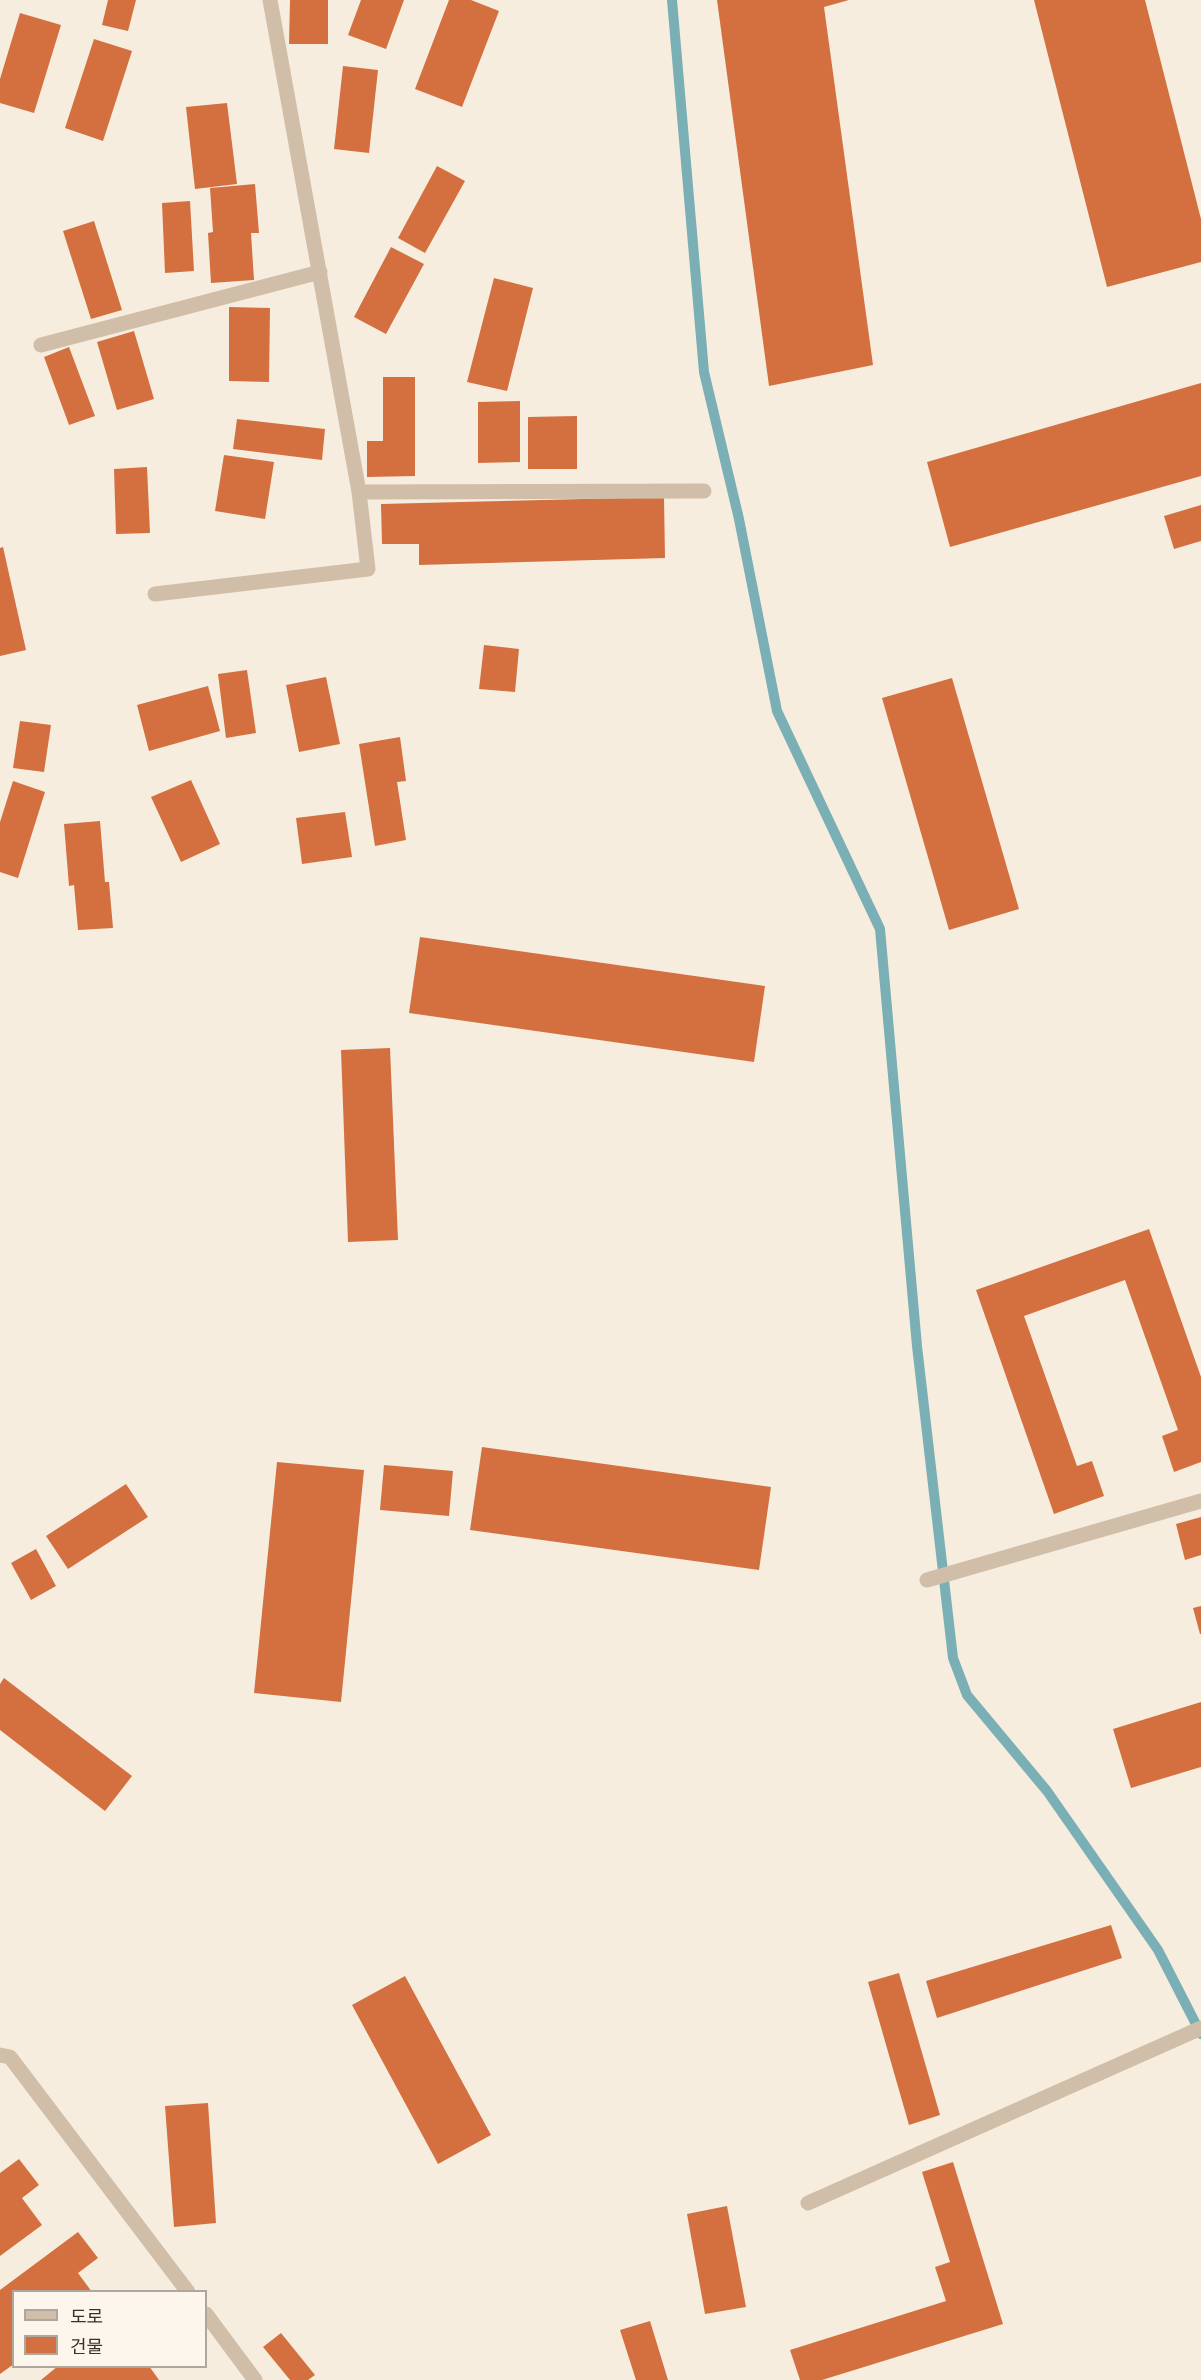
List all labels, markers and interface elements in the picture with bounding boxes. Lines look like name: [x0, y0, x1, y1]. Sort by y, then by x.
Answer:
legend: [12, 2290, 207, 2368]
text: 도로: [70, 2306, 103, 2328]
text: 건물: [70, 2336, 103, 2358]

